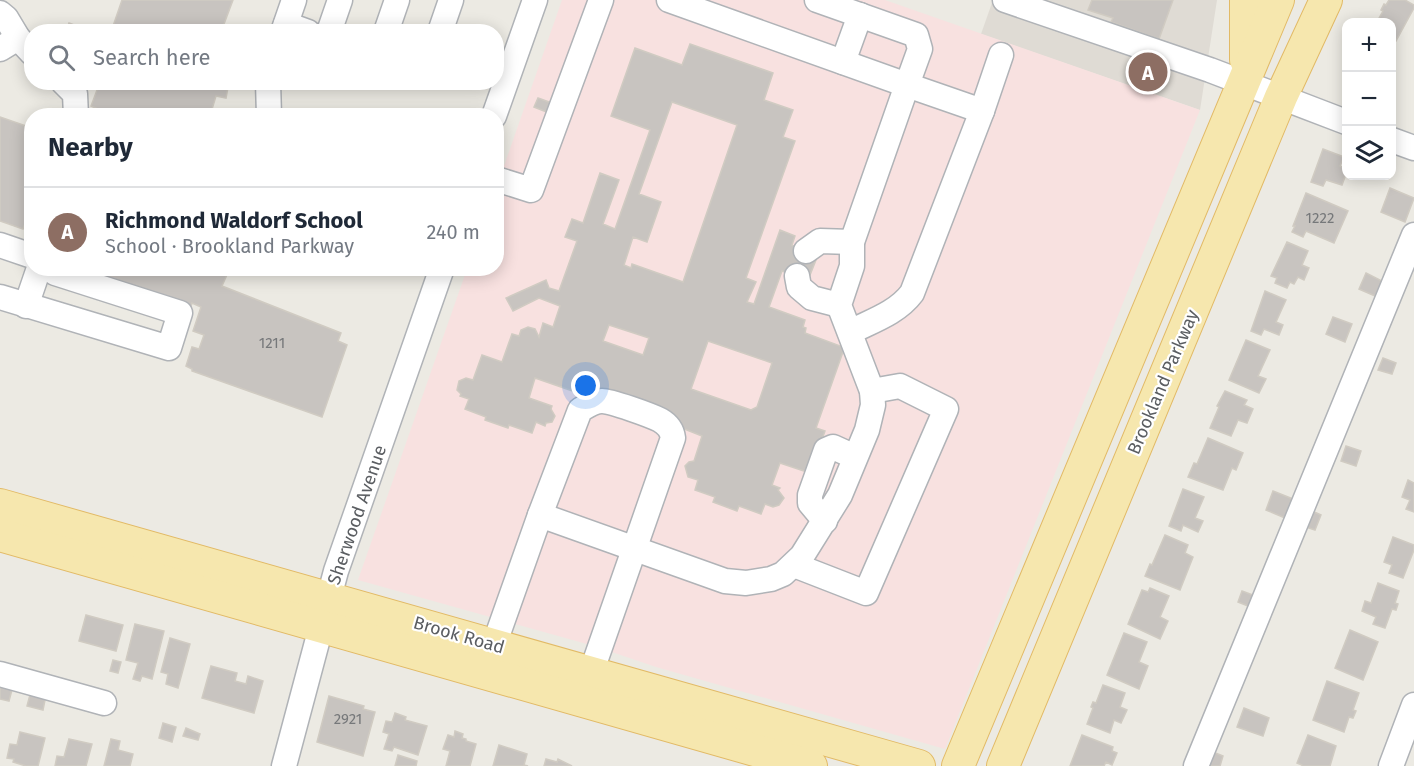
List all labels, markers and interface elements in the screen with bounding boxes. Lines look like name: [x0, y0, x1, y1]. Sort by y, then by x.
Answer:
map controls: [1342, 18, 1396, 180]
button: +: [1342, 18, 1396, 72]
search box: [24, 24, 504, 90]
icon: search: [45, 41, 78, 74]
text: Search here: [93, 44, 211, 71]
pin: A: [1128, 50, 1168, 94]
button: −: [1342, 72, 1396, 126]
button: layers: [1342, 126, 1396, 180]
text: Nearby: [48, 132, 133, 163]
text: Richmond Waldorf School: [105, 207, 363, 234]
house number: 1222: [1306, 209, 1334, 227]
text: A: [62, 220, 73, 244]
text: 240 m: [426, 220, 480, 244]
text: School · Brookland Parkway: [105, 234, 354, 258]
street label: Brookland Parkway: [1123, 306, 1203, 458]
house number: 1211: [259, 334, 285, 352]
your location: [571, 371, 600, 400]
street label: Sherwood Avenue: [323, 442, 391, 588]
street label: Brook Road: [411, 611, 507, 659]
house number: 2921: [334, 710, 362, 728]

